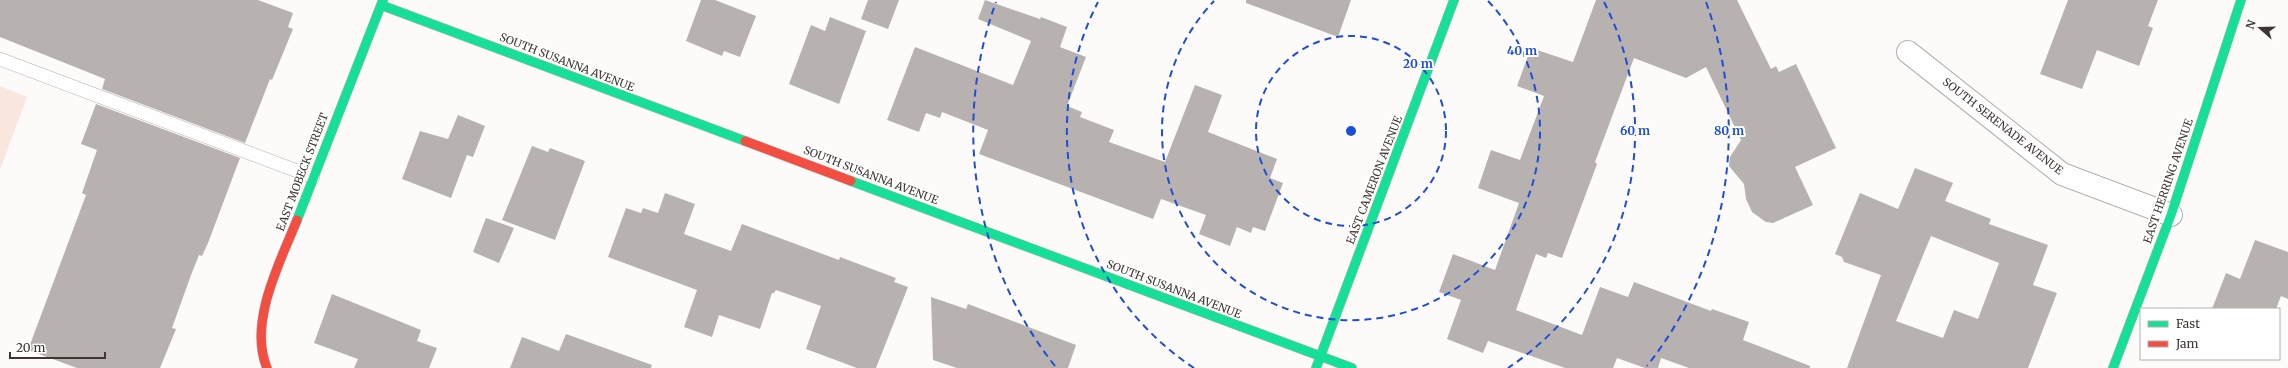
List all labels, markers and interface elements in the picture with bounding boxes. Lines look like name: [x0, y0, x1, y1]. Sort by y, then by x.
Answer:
north arrow: [2240, 8, 2280, 48]
text: N: [2243, 18, 2259, 31]
street label: SOUTH SUSANNA AVENUE: [498, 30, 636, 94]
text: 40 m: [1507, 43, 1537, 58]
text: 20 m: [1403, 56, 1433, 71]
street label: SOUTH SERENADE AVENUE: [1940, 75, 2066, 177]
street label: EAST MOBECK STREET: [273, 111, 331, 233]
street label: EAST CAMERON AVENUE: [1343, 114, 1405, 246]
street label: EAST HERRING AVENUE: [2140, 117, 2196, 245]
text: 60 m: [1620, 123, 1650, 138]
text: 80 m: [1714, 123, 1744, 138]
centre of rings: [1344, 124, 1358, 138]
street label: SOUTH SUSANNA AVENUE: [802, 143, 940, 207]
street label: SOUTH SUSANNA AVENUE: [1105, 257, 1243, 321]
legend: [2140, 308, 2280, 360]
text: Fast: [2176, 316, 2200, 331]
scale bar: [10, 334, 105, 360]
text: Jam: [2175, 336, 2199, 351]
text: 20 m: [16, 340, 45, 355]

